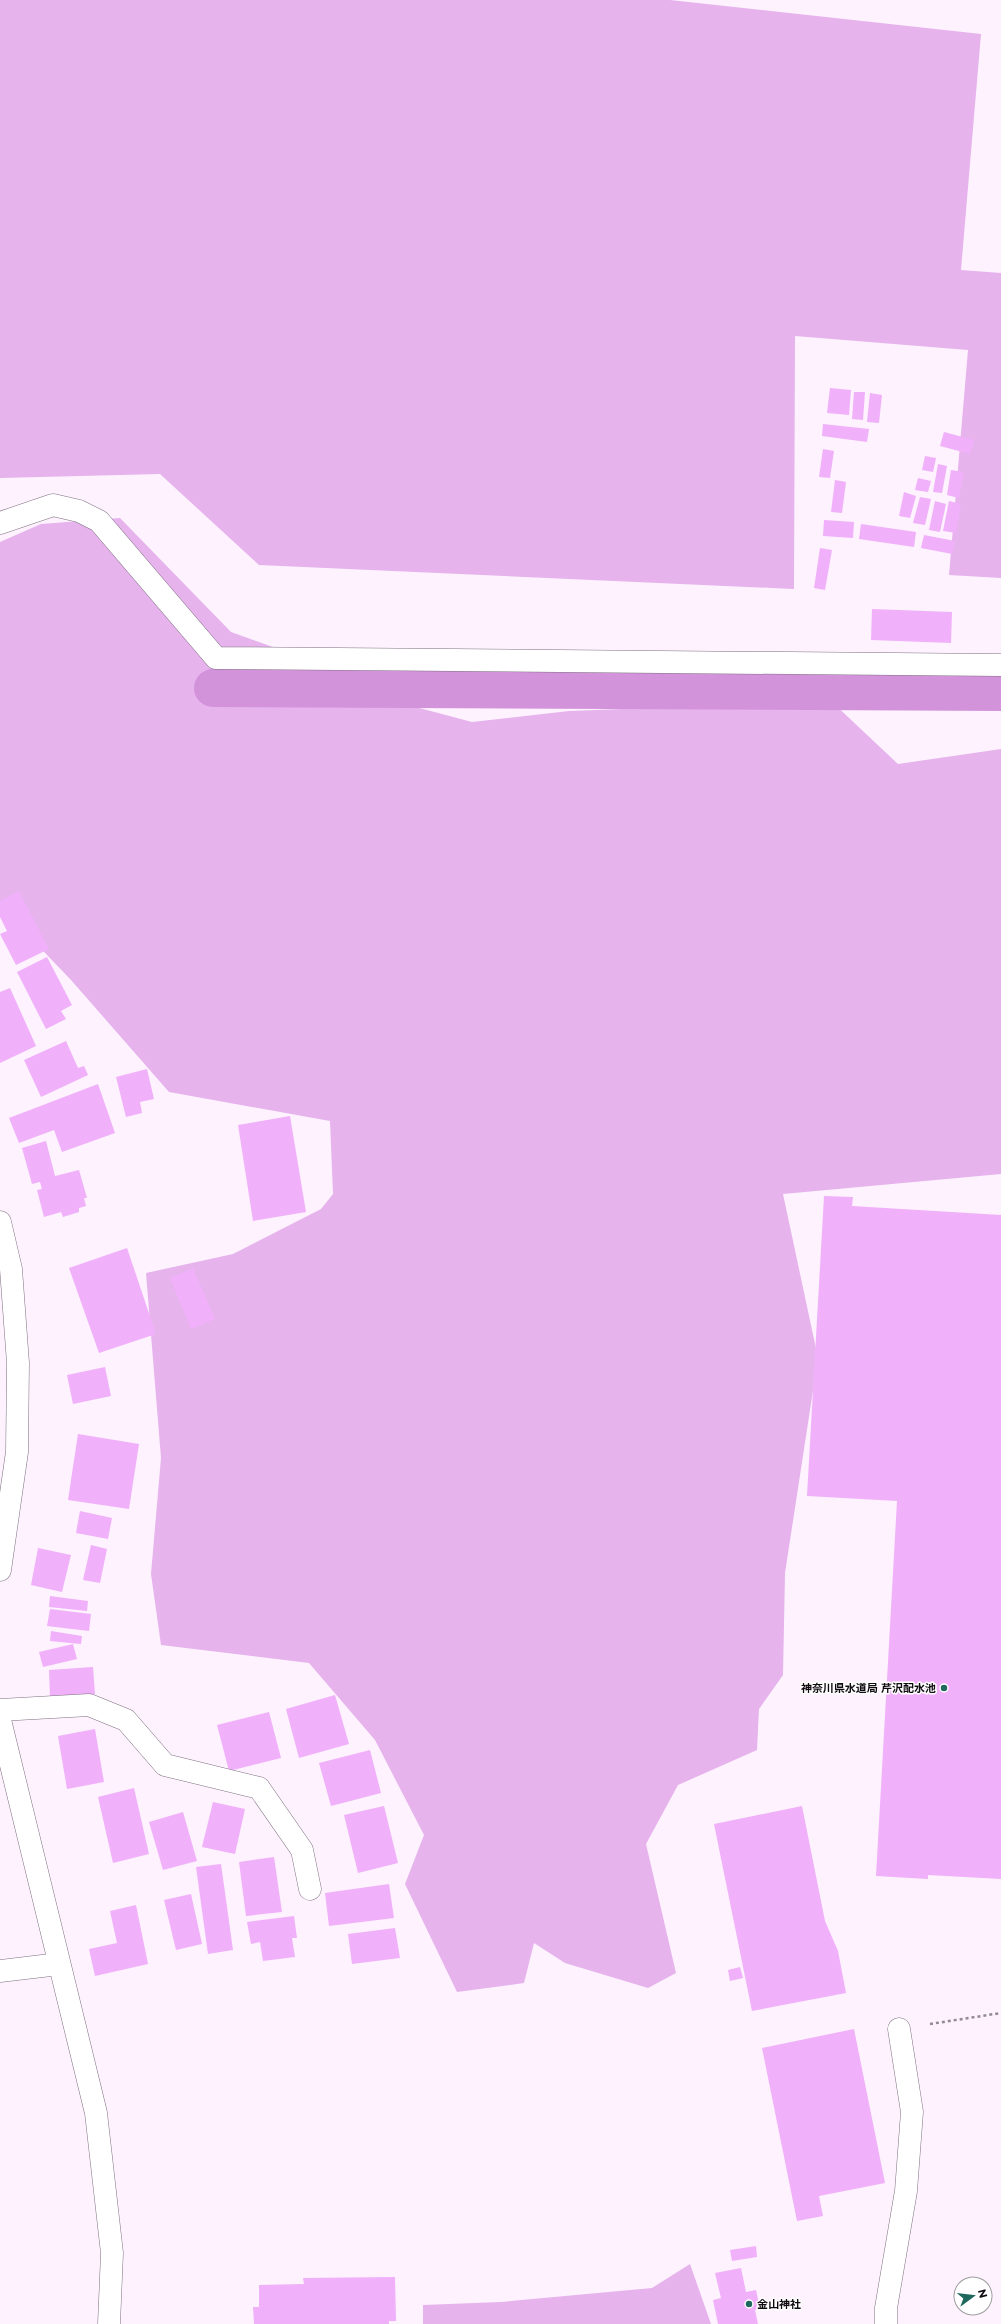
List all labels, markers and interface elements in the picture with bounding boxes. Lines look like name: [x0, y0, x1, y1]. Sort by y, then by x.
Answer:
place label: 神奈川県水道局 芹沢配水池: [801, 1681, 936, 1695]
marker: 神奈川県水道局 芹沢配水池: [939, 1683, 949, 1693]
north arrow: [953, 2276, 993, 2316]
text: N: [975, 2287, 991, 2300]
place label: 金山神社: [757, 2297, 801, 2311]
marker: 金山神社: [744, 2299, 754, 2309]

